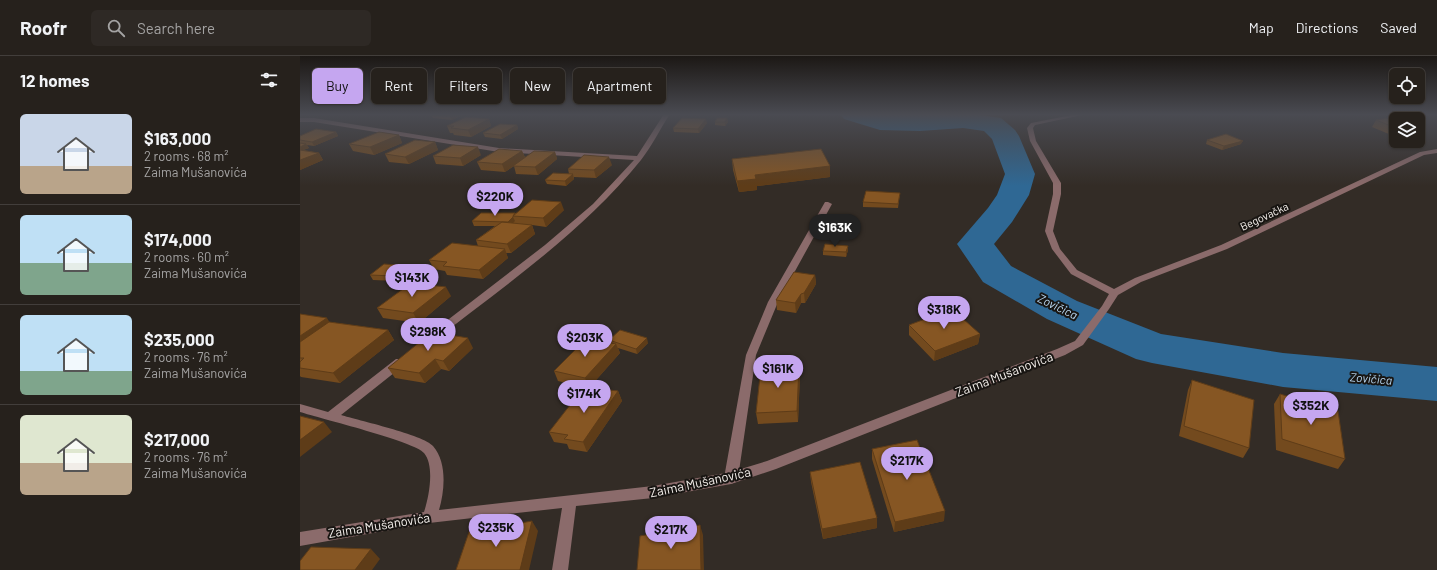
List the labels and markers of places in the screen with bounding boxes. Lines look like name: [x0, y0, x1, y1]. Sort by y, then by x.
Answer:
pin: $220K: [467, 183, 523, 217]
pin: $163K: [807, 214, 863, 248]
pin: $143K: [384, 264, 440, 298]
pin: $318K: [916, 296, 972, 330]
pin: $298K: [400, 318, 456, 352]
pin: $203K: [557, 324, 613, 358]
pin: $161K: [750, 355, 806, 389]
pin: $174K: [556, 380, 612, 414]
pin: $352K: [1283, 392, 1339, 426]
pin: $217K: [879, 447, 935, 481]
pin: $235K: [468, 514, 524, 548]
pin: $217K: [643, 516, 699, 550]

